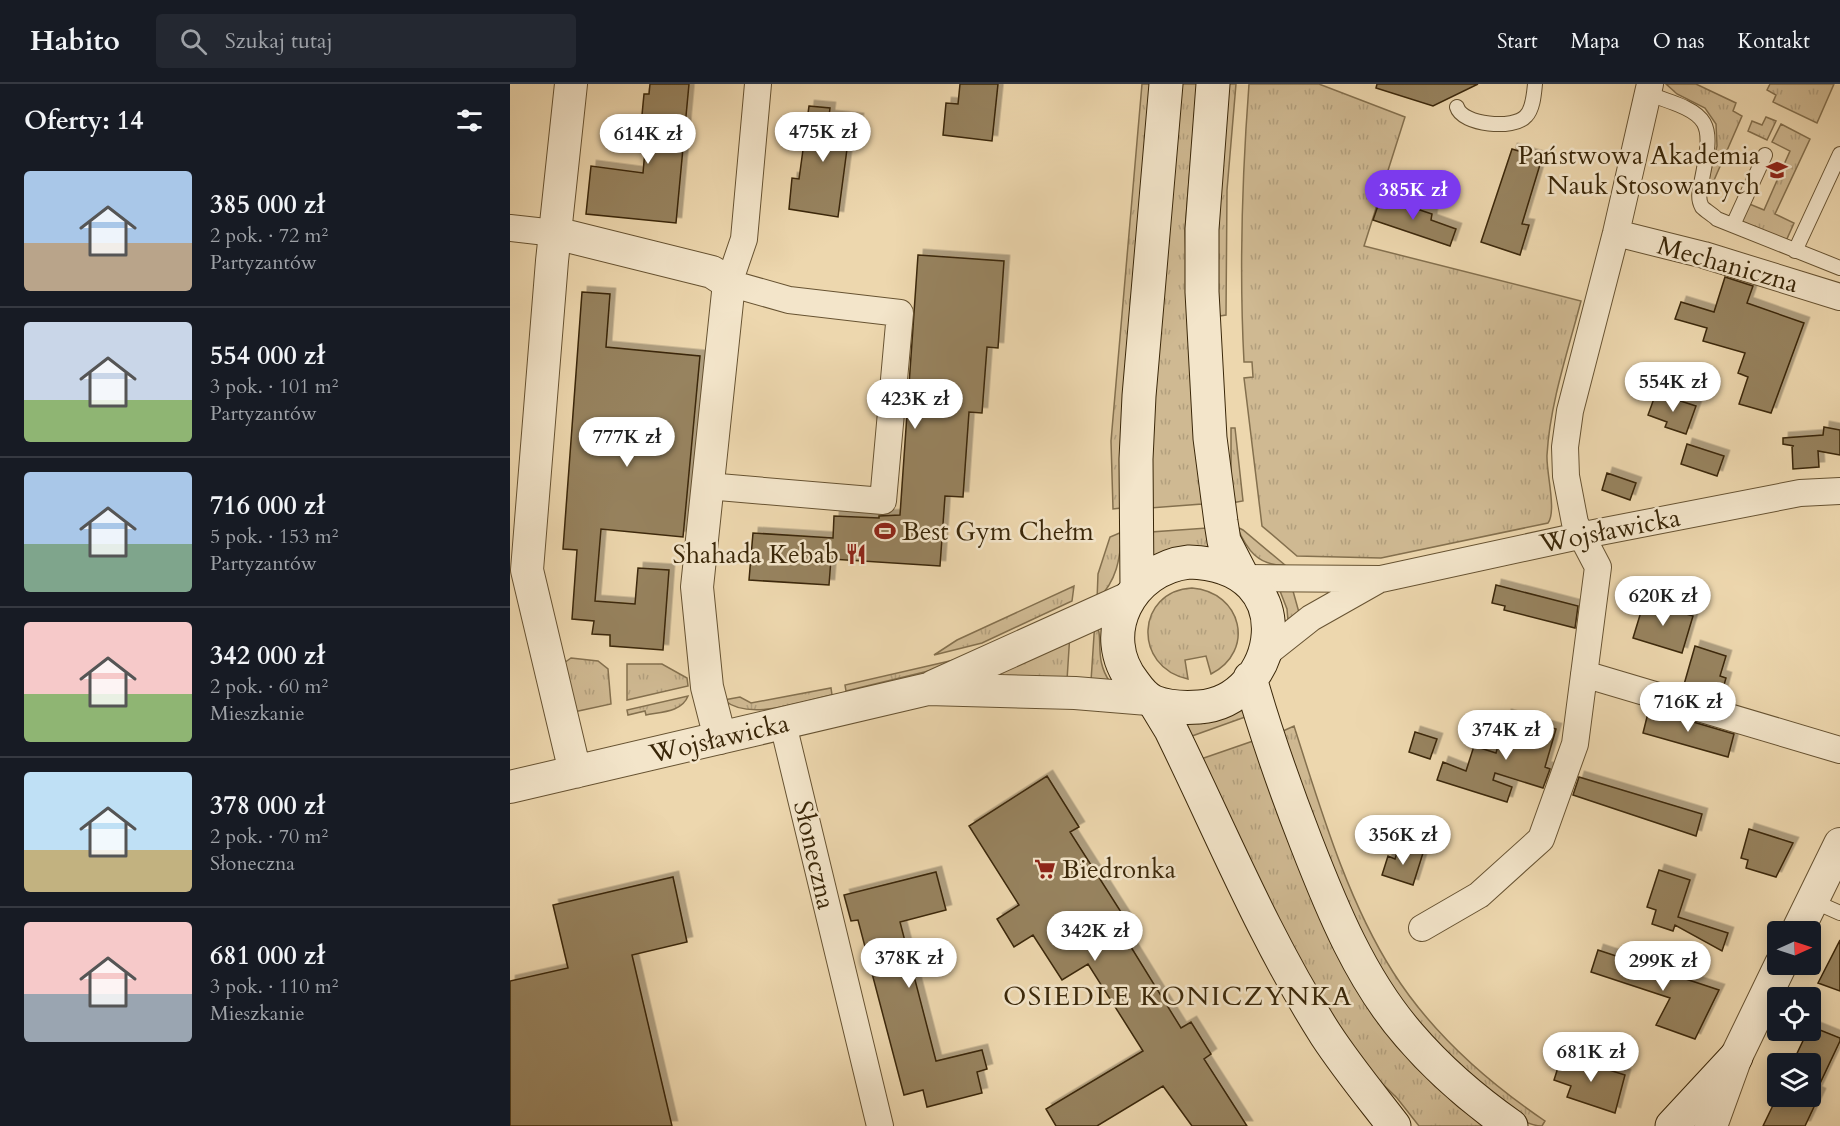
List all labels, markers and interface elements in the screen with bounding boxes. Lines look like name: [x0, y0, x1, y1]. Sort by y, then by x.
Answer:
search box: [156, 14, 576, 68]
text: Habito: [30, 22, 120, 60]
icon: search: [177, 25, 210, 58]
text: Szukaj tutaj: [225, 26, 333, 56]
text: Start: [1497, 27, 1538, 56]
text: Mapa: [1571, 27, 1620, 56]
text: O nas: [1653, 27, 1705, 56]
text: Kontakt: [1738, 27, 1810, 56]
text: Oferty: 14: [24, 103, 143, 138]
icon: filters: [453, 104, 486, 137]
pin: 475K zł: [768, 112, 878, 163]
pin: 614K zł: [593, 114, 703, 165]
text: 475K zł: [789, 118, 857, 145]
text: 614K zł: [614, 120, 682, 147]
place label: Państwowa Akademia Nauk Stosowanych: [1518, 138, 1760, 203]
school or university icon: Państwowa Akademia Nauk Stosowanych: [1765, 158, 1789, 182]
pin: 385K zł: [1358, 170, 1468, 221]
text: 385K zł: [1379, 176, 1447, 203]
text: 385 000 zł: [210, 187, 325, 222]
icon: home: [72, 195, 144, 267]
text: 2 pok. · 72 m²: [210, 222, 328, 249]
street label: Mechaniczna: [1653, 228, 1802, 301]
text: Partyzantów: [210, 249, 317, 276]
text: 554 000 zł: [210, 338, 325, 373]
icon: home: [72, 346, 144, 418]
pin: 554K zł: [1618, 362, 1728, 413]
text: 554K zł: [1639, 368, 1707, 395]
text: 3 pok. · 101 m²: [210, 373, 338, 400]
pin: 423K zł: [860, 379, 970, 430]
text: 423K zł: [881, 385, 949, 412]
text: Partyzantów: [210, 400, 317, 427]
pin: 777K zł: [572, 417, 682, 468]
text: 777K zł: [593, 423, 661, 450]
text: 716 000 zł: [210, 488, 325, 523]
icon: home: [72, 496, 144, 568]
street label: Wojsławicka: [1536, 500, 1683, 561]
place label: Best Gym Chełm: [902, 514, 1094, 549]
sports icon: Best Gym Chełm: [873, 519, 897, 543]
text: 5 pok. · 153 m²: [210, 523, 338, 550]
place label: Shahada Kebab: [673, 537, 839, 572]
restaurant icon: Shahada Kebab: [844, 542, 868, 566]
text: Partyzantów: [210, 550, 317, 577]
pin: 620K zł: [1608, 576, 1718, 627]
text: 620K zł: [1629, 582, 1697, 609]
text: 342 000 zł: [210, 638, 325, 673]
icon: home: [72, 646, 144, 718]
text: 2 pok. · 60 m²: [210, 673, 328, 700]
pin: 716K zł: [1633, 682, 1743, 733]
text: 716K zł: [1654, 688, 1722, 715]
text: Mieszkanie: [210, 700, 305, 727]
street label: Wojsławicka: [645, 705, 792, 772]
pin: 374K zł: [1451, 710, 1561, 761]
text: 374K zł: [1472, 716, 1540, 743]
text: 378 000 zł: [210, 788, 325, 823]
icon: home: [72, 796, 144, 868]
street label: Słoneczna: [785, 797, 844, 913]
pin: 356K zł: [1348, 815, 1458, 866]
text: 356K zł: [1369, 821, 1437, 848]
text: 2 pok. · 70 m²: [210, 823, 328, 850]
text: Słoneczna: [210, 850, 295, 877]
place label: Biedronka: [1062, 852, 1176, 887]
supermarket icon: Biedronka: [1033, 857, 1057, 881]
pin: 342K zł: [1040, 911, 1150, 962]
text: 342K zł: [1061, 917, 1129, 944]
north arrow: [1767, 921, 1821, 975]
map controls: [1767, 921, 1821, 1107]
text: 681 000 zł: [210, 938, 325, 973]
pin: 378K zł: [854, 938, 964, 989]
pin: 299K zł: [1608, 941, 1718, 992]
text: 378K zł: [875, 944, 943, 971]
icon: home: [72, 946, 144, 1018]
text: 299K zł: [1629, 947, 1697, 974]
text: 3 pok. · 110 m²: [210, 973, 338, 1000]
district label: OSIEDLE KONICZYNKA: [1003, 978, 1353, 1015]
button: locate: [1767, 987, 1821, 1041]
text: Mieszkanie: [210, 1000, 305, 1027]
pin: 681K zł: [1536, 1032, 1646, 1083]
text: 681K zł: [1557, 1038, 1625, 1065]
button: layers: [1767, 1053, 1821, 1107]

